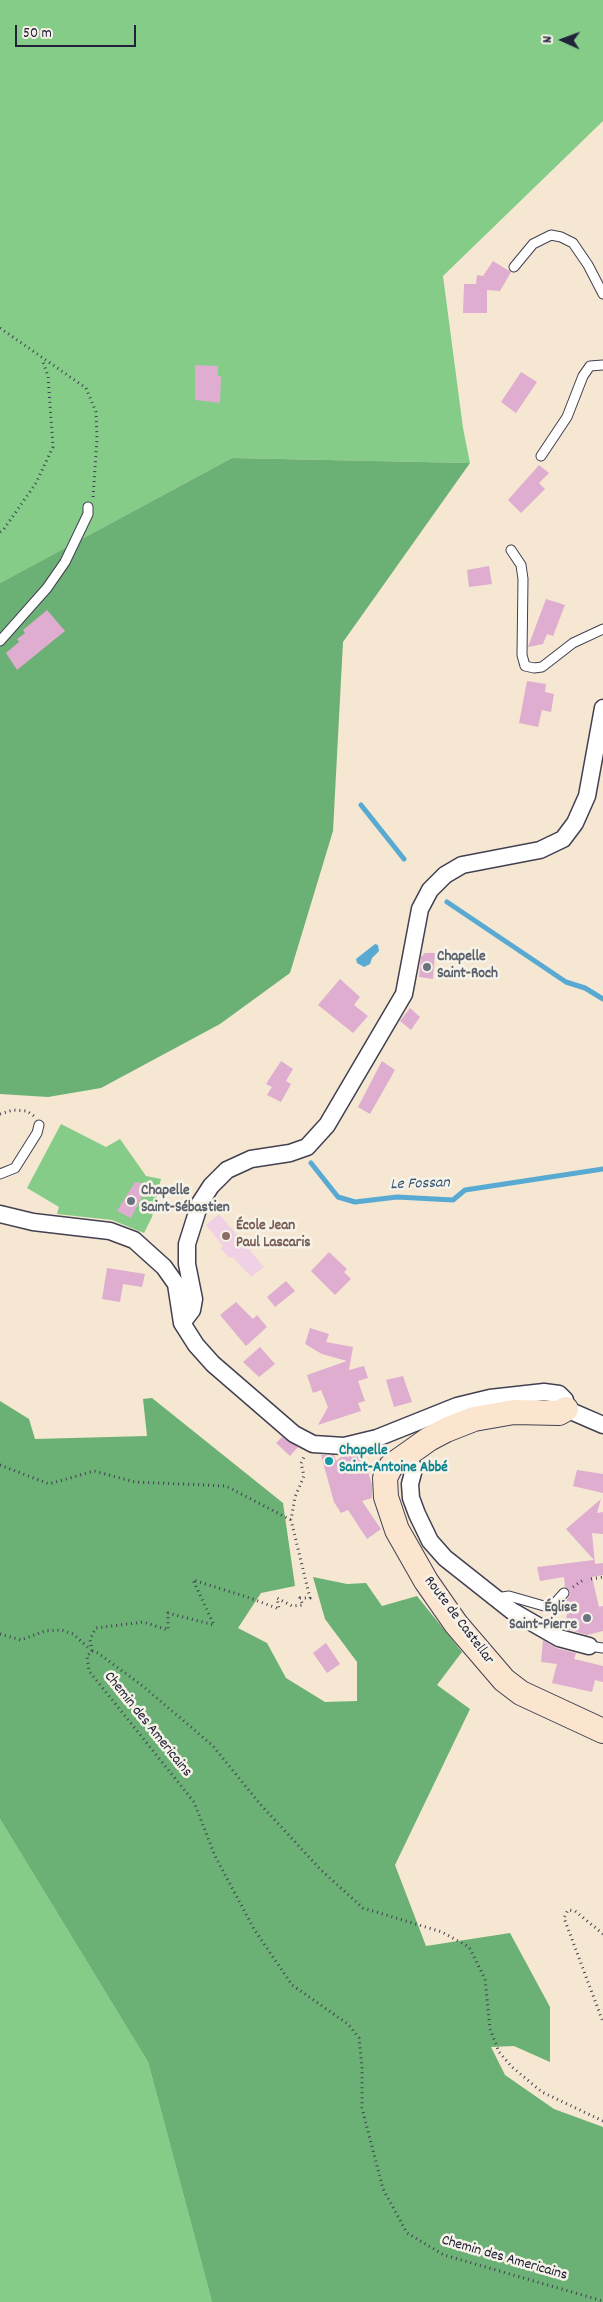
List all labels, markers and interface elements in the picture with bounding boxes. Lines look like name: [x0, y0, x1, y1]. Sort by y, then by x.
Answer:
scale bar: [18, 15, 139, 47]
north arrow: [538, 15, 588, 65]
text: 50 m: [23, 23, 52, 45]
text: N: [538, 36, 558, 43]
place label: Chapelle Saint-Roch: [437, 949, 498, 984]
marker: Chapelle Saint-Roch: [421, 961, 433, 973]
water label: Le Fossan: [390, 1174, 450, 1196]
place label: Chapelle Saint-Sébastien: [141, 1183, 230, 1218]
marker: Chapelle Saint-Sébastien: [125, 1195, 137, 1207]
place label: École Jean Paul Lascaris: [236, 1218, 310, 1253]
marker: École Jean Paul Lascaris: [220, 1230, 232, 1242]
place label: Chapelle Saint-Antoine Abbé: [339, 1443, 448, 1478]
marker: Chapelle Saint-Antoine Abbé: [323, 1455, 335, 1467]
street label: Route de Castellar: [419, 1573, 497, 1669]
place label: Église Saint-Pierre: [509, 1600, 577, 1635]
marker: Église Saint-Pierre: [581, 1612, 593, 1624]
street label: Chemin des Americains: [99, 1669, 195, 1781]
street label: Chemin des Americains: [439, 2232, 569, 2286]

